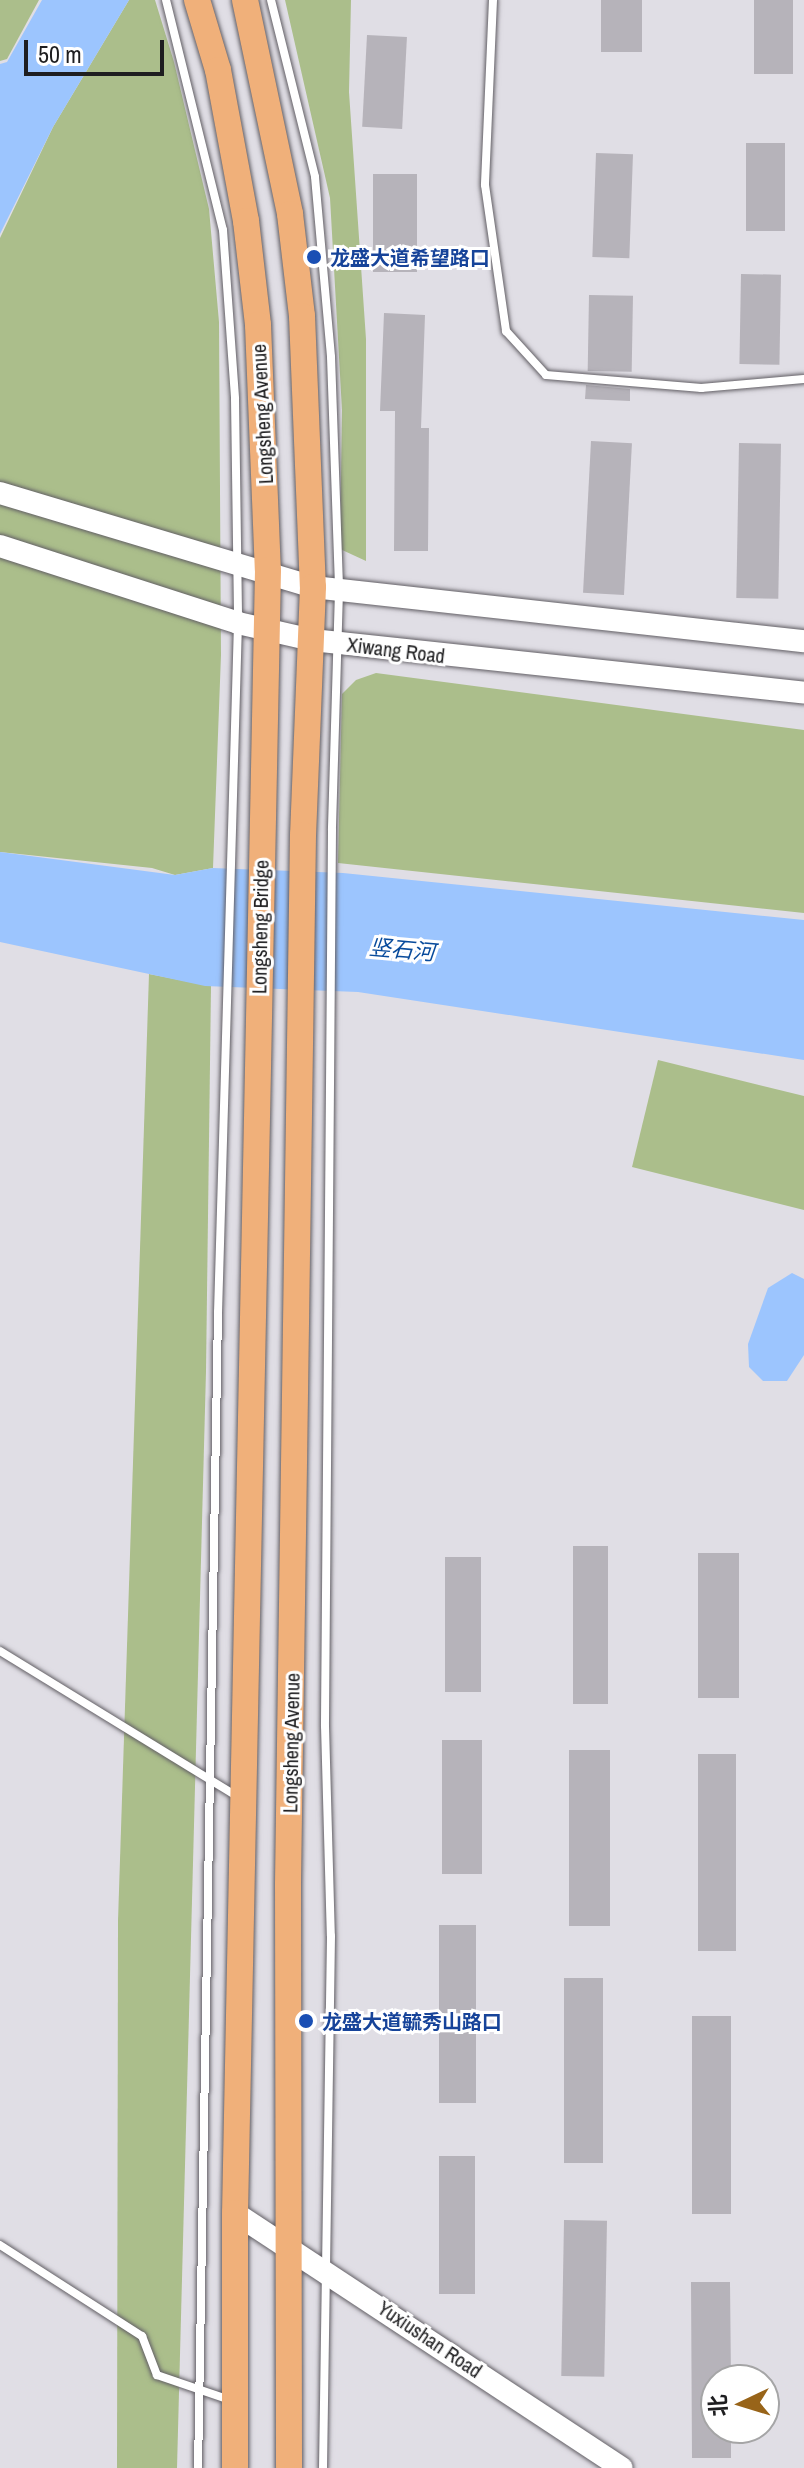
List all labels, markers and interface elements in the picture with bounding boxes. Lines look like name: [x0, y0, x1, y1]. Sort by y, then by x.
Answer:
scale bar: [28, 24, 168, 74]
text: 50 m: [38, 38, 82, 70]
place label: 龙盛大道希望路口: [330, 245, 490, 269]
marker: 龙盛大道希望路口: [305, 248, 323, 266]
street label: Longsheng Avenue: [246, 343, 278, 485]
street label: Xiwang Road: [346, 632, 446, 668]
street label: Longsheng Bridge: [247, 860, 273, 994]
water label: 竖石河: [368, 934, 436, 966]
street label: Longsheng Avenue: [278, 1672, 304, 1814]
place label: 龙盛大道毓秀山路口: [322, 2009, 502, 2033]
marker: 龙盛大道毓秀山路口: [297, 2012, 315, 2030]
street label: Yuxiushan Road: [373, 2295, 487, 2383]
north arrow: [700, 2364, 780, 2444]
text: 北: [702, 2394, 734, 2418]

